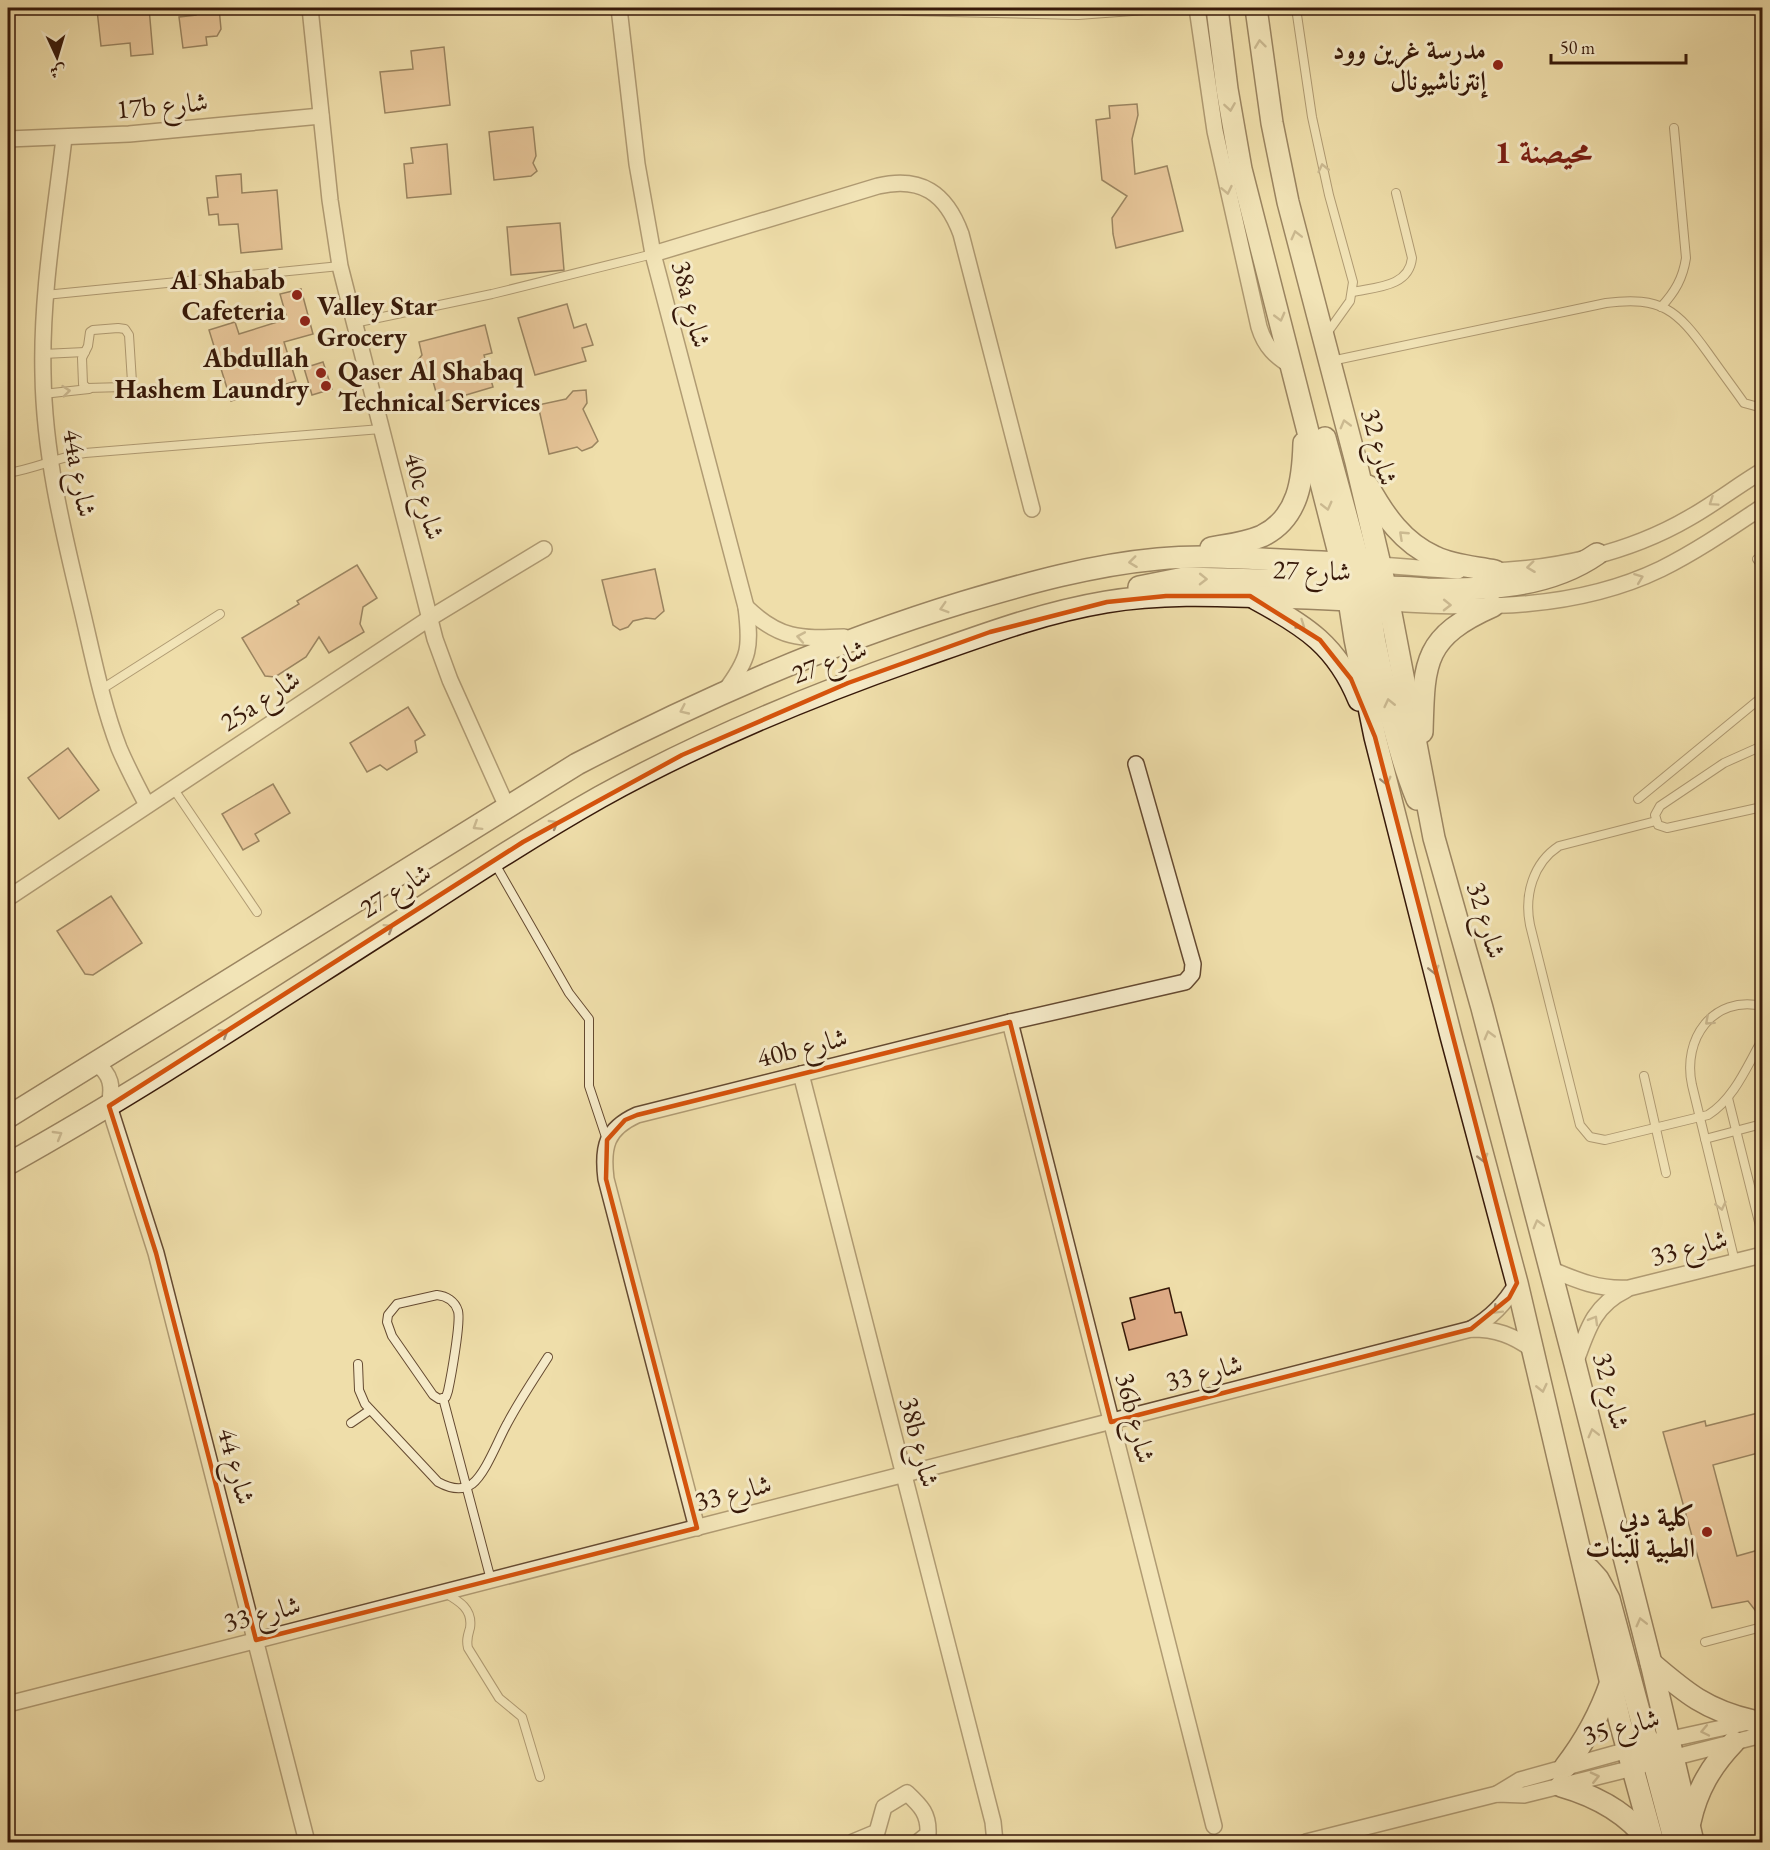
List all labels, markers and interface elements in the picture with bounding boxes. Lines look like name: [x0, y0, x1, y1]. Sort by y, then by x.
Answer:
north arrow: [27, 27, 87, 87]
scale bar: [1551, 27, 1686, 65]
place label: مدرسة غرين وود إنترناشيونال: [1333, 32, 1488, 99]
text: 50 m: [1560, 36, 1595, 59]
one-way arrow: [1254, 39, 1267, 48]
marker: مدرسة غرين وود إنترناشيونال: [1491, 58, 1505, 72]
text: ش: [49, 60, 67, 82]
street label: 17b شارع: [115, 84, 210, 131]
one-way arrow: [1223, 103, 1235, 112]
district label: محيصنة 1: [1494, 130, 1593, 173]
one-way arrow: [1317, 163, 1330, 173]
one-way arrow: [1219, 184, 1232, 194]
one-way arrow: [1290, 230, 1303, 240]
street label: 38a شارع: [659, 257, 720, 353]
place label: Al Shabab Cafeteria: [169, 262, 285, 328]
marker: Al Shabab Cafeteria: [290, 288, 304, 302]
place label: Valley Star Grocery: [317, 288, 438, 354]
one-way arrow: [1272, 312, 1285, 322]
marker: Valley Star Grocery: [298, 314, 312, 328]
place label: Abdullah Hashem Laundry: [114, 340, 310, 406]
place label: Qaser Al Shabaq Technical Services: [338, 353, 540, 419]
marker: Abdullah Hashem Laundry: [314, 366, 328, 380]
marker: Qaser Al Shabaq Technical Services: [319, 379, 333, 393]
one-way arrow: [62, 386, 71, 398]
street label: شارع 32: [1349, 405, 1406, 490]
one-way arrow: [1340, 419, 1353, 429]
street label: 44a شارع: [50, 426, 105, 521]
street label: 40c شارع: [392, 448, 453, 545]
one-way arrow: [1709, 495, 1720, 506]
one-way arrow: [1319, 501, 1332, 511]
one-way arrow: [1400, 531, 1410, 542]
street label: شارع 27: [1272, 551, 1352, 594]
one-way arrow: [1128, 555, 1137, 568]
one-way arrow: [1527, 561, 1536, 573]
one-way arrow: [1198, 573, 1207, 585]
one-way arrow: [1632, 573, 1643, 585]
one-way arrow: [1443, 599, 1452, 612]
one-way arrow: [939, 601, 950, 613]
one-way arrow: [1294, 618, 1305, 629]
street label: شارع 27: [786, 631, 874, 696]
one-way arrow: [797, 631, 807, 644]
street label: 25a شارع: [213, 661, 310, 743]
one-way arrow: [1383, 698, 1396, 708]
one-way arrow: [679, 702, 690, 714]
one-way arrow: [1379, 776, 1392, 786]
one-way arrow: [473, 818, 484, 829]
one-way arrow: [548, 820, 558, 831]
street label: شارع 27: [353, 854, 440, 930]
street label: شارع 32: [1455, 878, 1515, 964]
one-way arrow: [383, 923, 393, 935]
one-way arrow: [1427, 965, 1440, 975]
one-way arrow: [1705, 1014, 1716, 1025]
street label: 40b شارع: [753, 1019, 852, 1080]
one-way arrow: [218, 1028, 228, 1040]
one-way arrow: [1484, 1031, 1496, 1041]
one-way arrow: [52, 1131, 63, 1142]
one-way arrow: [1476, 1153, 1489, 1163]
one-way arrow: [1714, 1201, 1727, 1211]
one-way arrow: [1533, 1219, 1545, 1230]
street label: شارع 33: [1647, 1221, 1732, 1278]
one-way arrow: [1494, 1303, 1504, 1314]
one-way arrow: [1587, 1316, 1598, 1326]
street label: شارع 33: [1162, 1346, 1247, 1403]
street label: شارع 32: [1581, 1349, 1638, 1434]
street label: 36b شارع: [1103, 1369, 1164, 1468]
one-way arrow: [1535, 1383, 1548, 1393]
street label: 38b شارع: [887, 1393, 948, 1492]
street label: شارع 44: [205, 1424, 264, 1510]
one-way arrow: [1587, 1428, 1600, 1438]
street label: شارع 33: [691, 1466, 776, 1523]
place label: كلية دبي الطبية للبنات: [1585, 1499, 1695, 1565]
marker: كلية دبي الطبية للبنات: [1700, 1525, 1714, 1539]
street label: شارع 33: [220, 1587, 305, 1644]
one-way arrow: [1635, 1617, 1648, 1627]
street label: شارع 35: [1579, 1700, 1664, 1757]
one-way arrow: [1701, 1724, 1711, 1737]
one-way arrow: [1590, 1772, 1600, 1785]

